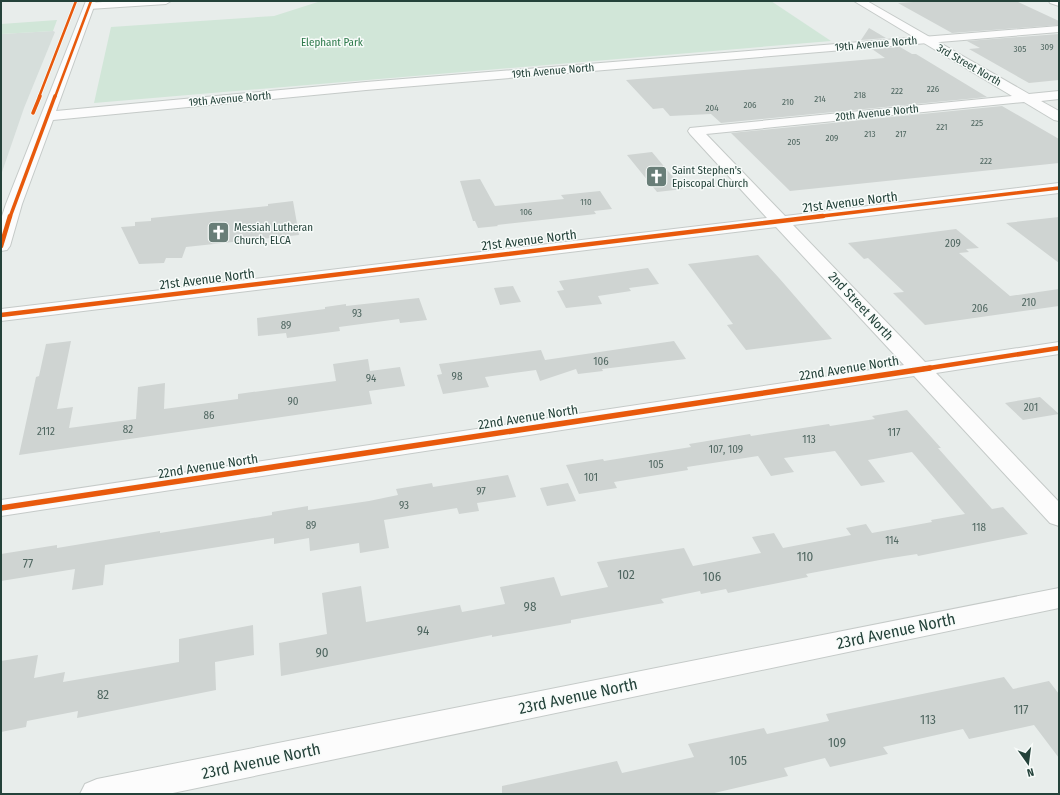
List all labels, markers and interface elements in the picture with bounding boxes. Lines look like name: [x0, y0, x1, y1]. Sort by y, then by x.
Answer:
street label: 19th Avenue North: [834, 34, 918, 54]
park label: Elephant Park: [301, 36, 364, 49]
street label: 3rd Street North: [934, 41, 1004, 89]
house number: 309: [1040, 42, 1054, 52]
house number: 305: [1014, 44, 1026, 54]
street label: 19th Avenue North: [511, 61, 595, 81]
house number: 226: [927, 84, 940, 94]
house number: 222: [891, 86, 903, 96]
street label: 19th Avenue North: [188, 89, 272, 109]
house number: 218: [854, 90, 866, 100]
house number: 214: [814, 94, 826, 104]
house number: 210: [782, 97, 794, 107]
house number: 206: [743, 100, 757, 110]
street label: 20th Avenue North: [835, 102, 919, 124]
house number: 204: [705, 103, 719, 113]
house number: 225: [971, 118, 983, 128]
house number: 221: [936, 122, 948, 132]
house number: 213: [864, 129, 876, 139]
house number: 217: [896, 129, 907, 139]
house number: 209: [826, 133, 838, 143]
house number: 205: [788, 137, 800, 147]
house number: 222: [980, 156, 992, 166]
church icon: Saint Stephen's Episcopal Church: [643, 163, 669, 189]
place label: Saint Stephen's Episcopal Church: [672, 164, 748, 190]
street label: 21st Avenue North: [802, 189, 898, 215]
house number: 110: [580, 197, 592, 207]
house number: 106: [520, 207, 533, 217]
church icon: Messiah Lutheran Church, ELCA: [205, 220, 231, 246]
place label: Messiah Lutheran Church, ELCA: [234, 221, 313, 247]
street label: 21st Avenue North: [481, 227, 577, 253]
house number: 209: [945, 237, 961, 250]
street label: 21st Avenue North: [159, 266, 255, 292]
street label: 2nd Street North: [826, 269, 896, 343]
house number: 210: [1022, 296, 1037, 309]
house number: 206: [972, 302, 989, 315]
house number: 93: [352, 307, 362, 320]
house number: 89: [281, 319, 291, 332]
street label: 22nd Avenue North: [798, 353, 900, 383]
house number: 106: [593, 355, 609, 368]
house number: 98: [452, 370, 463, 383]
house number: 94: [366, 372, 377, 385]
house number: 90: [287, 395, 299, 408]
house number: 201: [1024, 401, 1038, 414]
street label: 22nd Avenue North: [477, 402, 579, 432]
house number: 86: [204, 409, 215, 422]
house number: 82: [123, 423, 133, 436]
house number: 2112: [37, 425, 55, 438]
house number: 117: [888, 426, 901, 439]
house number: 113: [802, 433, 816, 446]
house number: 107, 109: [709, 443, 743, 456]
street label: 22nd Avenue North: [157, 451, 259, 481]
house number: 105: [648, 458, 664, 471]
house number: 101: [584, 471, 598, 484]
house number: 97: [476, 485, 486, 498]
house number: 93: [399, 499, 409, 512]
house number: 89: [306, 519, 316, 532]
house number: 118: [972, 521, 986, 534]
house number: 114: [885, 534, 900, 547]
house number: 110: [797, 549, 814, 564]
house number: 77: [23, 556, 33, 571]
house number: 102: [617, 567, 635, 582]
house number: 106: [703, 569, 721, 584]
house number: 98: [524, 599, 536, 614]
street label: 23rd Avenue North: [835, 609, 957, 653]
house number: 94: [417, 623, 429, 638]
house number: 90: [315, 645, 329, 660]
street label: 23rd Avenue North: [517, 674, 639, 718]
house number: 82: [97, 687, 109, 702]
house number: 117: [1013, 702, 1029, 717]
house number: 113: [920, 712, 936, 727]
house number: 109: [828, 735, 846, 750]
street label: 23rd Avenue North: [200, 739, 322, 783]
north arrow: [1008, 743, 1048, 783]
house number: 105: [729, 753, 747, 768]
text: N: [1026, 765, 1035, 779]

